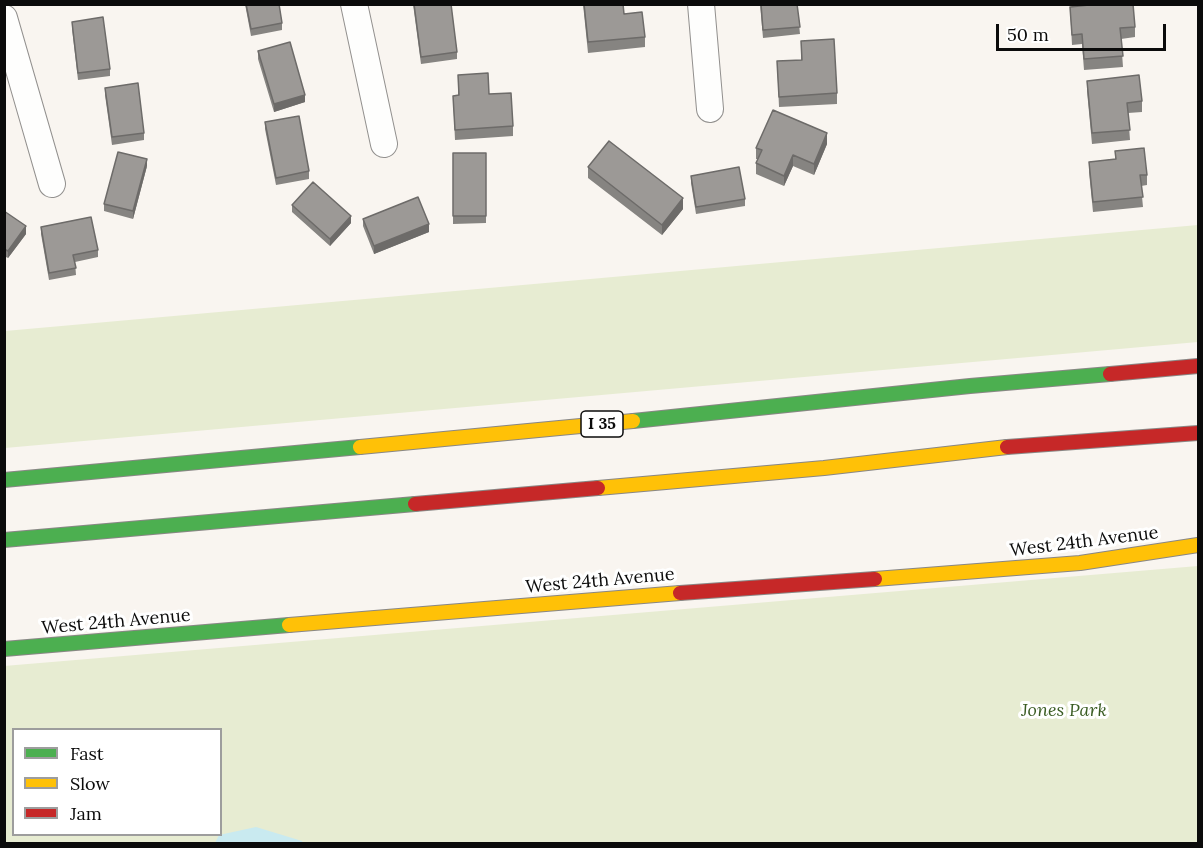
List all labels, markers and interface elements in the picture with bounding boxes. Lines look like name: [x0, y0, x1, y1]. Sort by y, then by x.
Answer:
scale bar: [999, 12, 1168, 50]
text: 50 m: [1007, 23, 1049, 46]
road number: I 35: [581, 411, 623, 437]
street label: West 24th Avenue: [1008, 522, 1160, 562]
street label: West 24th Avenue: [525, 564, 675, 598]
street label: West 24th Avenue: [41, 605, 191, 639]
park label: Jones Park: [1021, 700, 1107, 722]
legend: [12, 728, 222, 836]
text: Fast: [70, 742, 104, 765]
text: Slow: [70, 772, 110, 795]
text: Jam: [70, 802, 102, 825]

